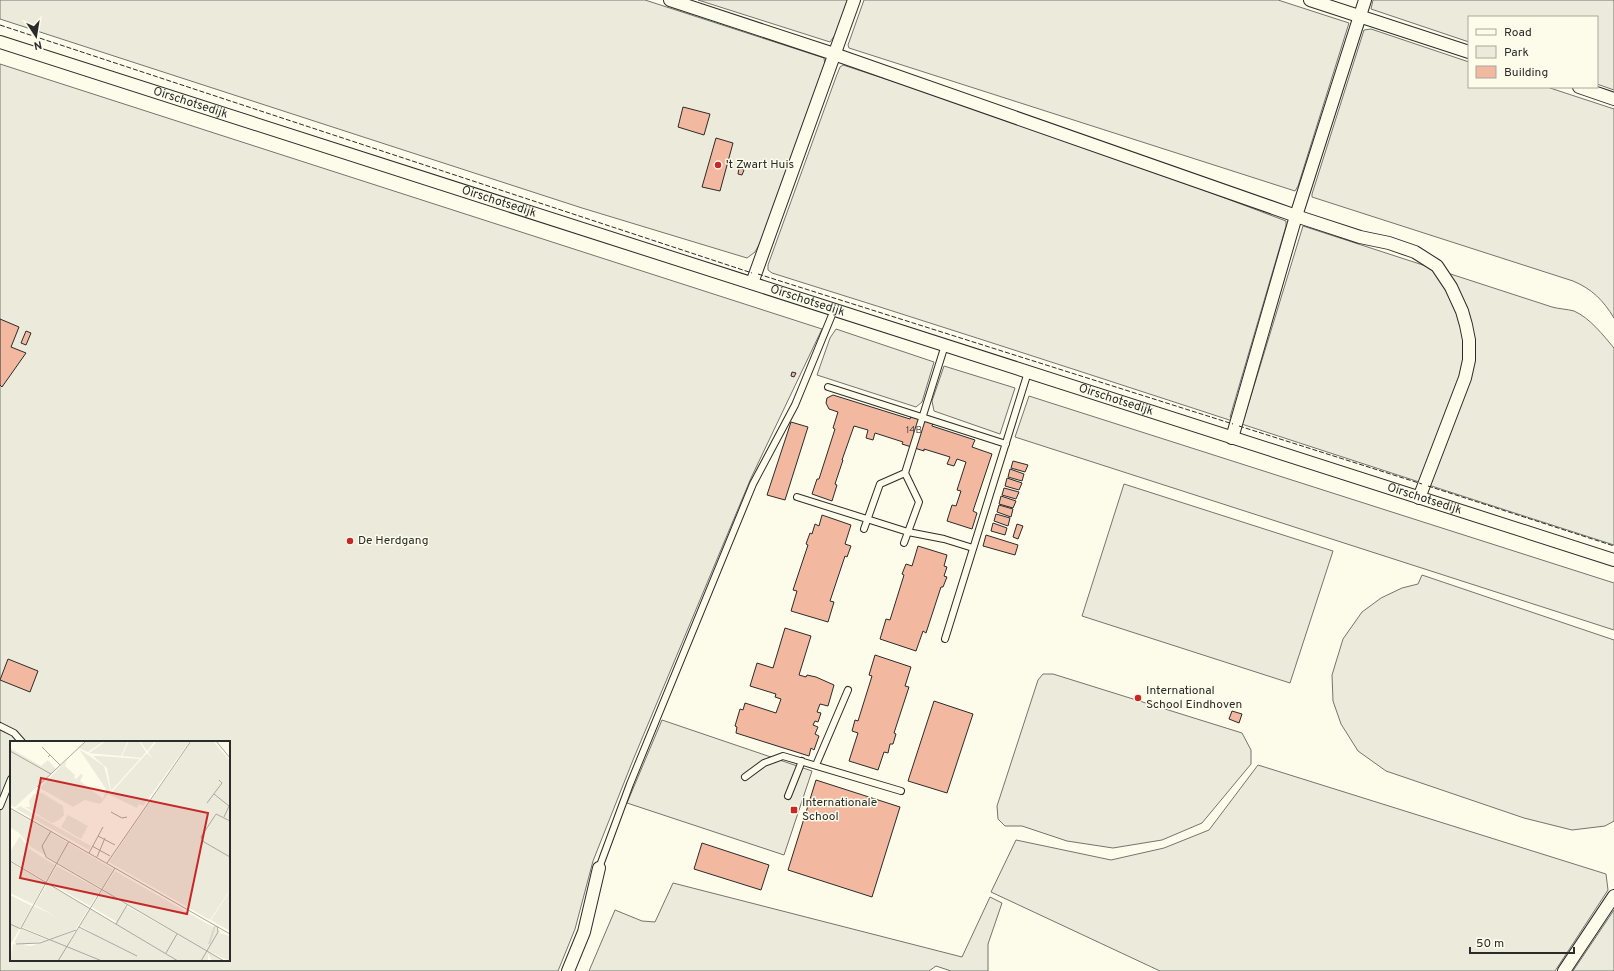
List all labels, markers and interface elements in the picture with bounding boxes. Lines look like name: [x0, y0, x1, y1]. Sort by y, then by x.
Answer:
north arrow: [16, 16, 56, 56]
legend: [1468, 16, 1598, 88]
text: Road: [1504, 25, 1532, 41]
text: N: [33, 37, 43, 52]
text: Park: [1504, 45, 1529, 61]
text: Building: [1504, 65, 1548, 81]
street label: Oirschotsedijk: [151, 84, 230, 123]
place label: 't Zwart Huis: [726, 157, 794, 173]
marker: 't Zwart Huis: [713, 160, 723, 170]
street label: Oirschotsedijk: [460, 183, 538, 222]
street label: Oirschotsedijk: [768, 282, 847, 321]
street label: Oirschotsedijk: [1077, 381, 1155, 420]
house number: 14B: [906, 424, 922, 437]
street label: Oirschotsedijk: [1385, 480, 1464, 519]
place label: De Herdgang: [358, 533, 428, 549]
marker: De Herdgang: [345, 536, 355, 546]
place label: International School Eindhoven: [1146, 683, 1242, 713]
marker: International School Eindhoven: [1133, 693, 1143, 703]
inset map: [10, 741, 230, 961]
place label: Internationale School: [802, 795, 877, 825]
marker: Internationale School: [789, 805, 799, 815]
scale bar: [1470, 929, 1574, 955]
text: 50 m: [1476, 936, 1504, 952]

